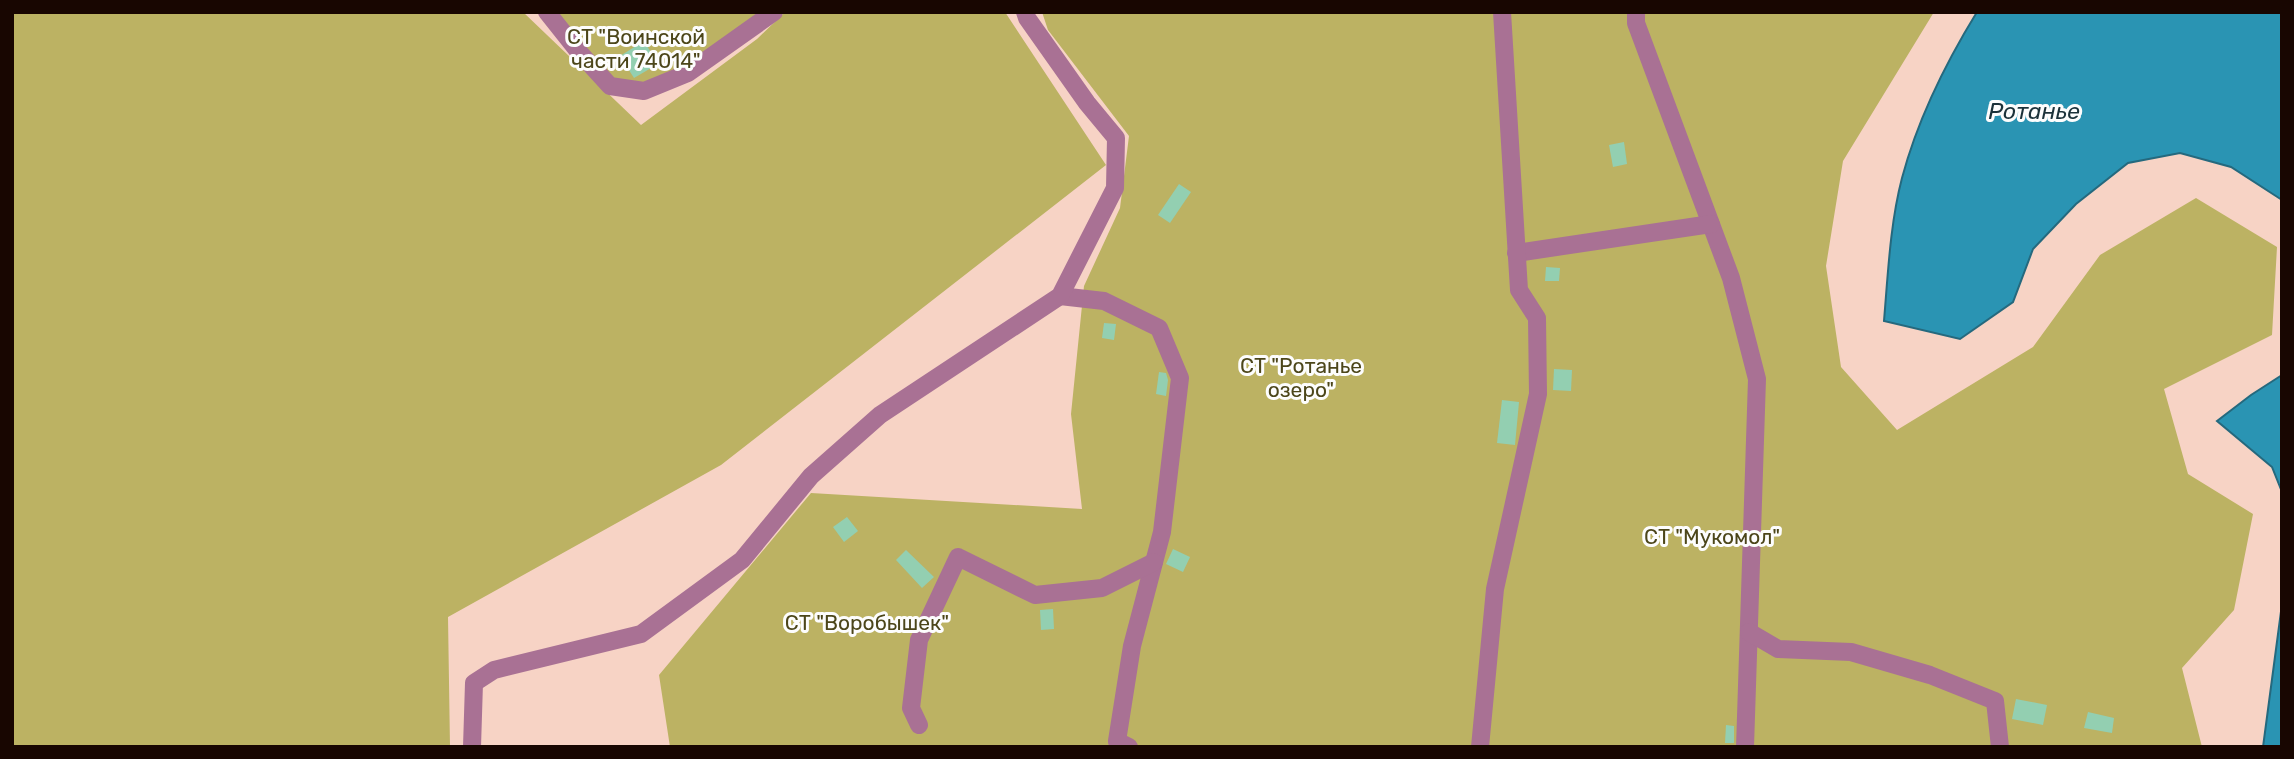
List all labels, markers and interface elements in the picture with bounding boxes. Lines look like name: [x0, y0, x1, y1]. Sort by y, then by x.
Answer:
park label: СТ "Воинской части 74014": [567, 24, 705, 73]
water label: Ротанье: [1988, 97, 2080, 125]
park label: СТ "Ротанье озеро": [1240, 353, 1362, 402]
park label: СТ "Мукомол": [1644, 524, 1780, 549]
park label: СТ "Воробышек": [785, 610, 949, 635]

